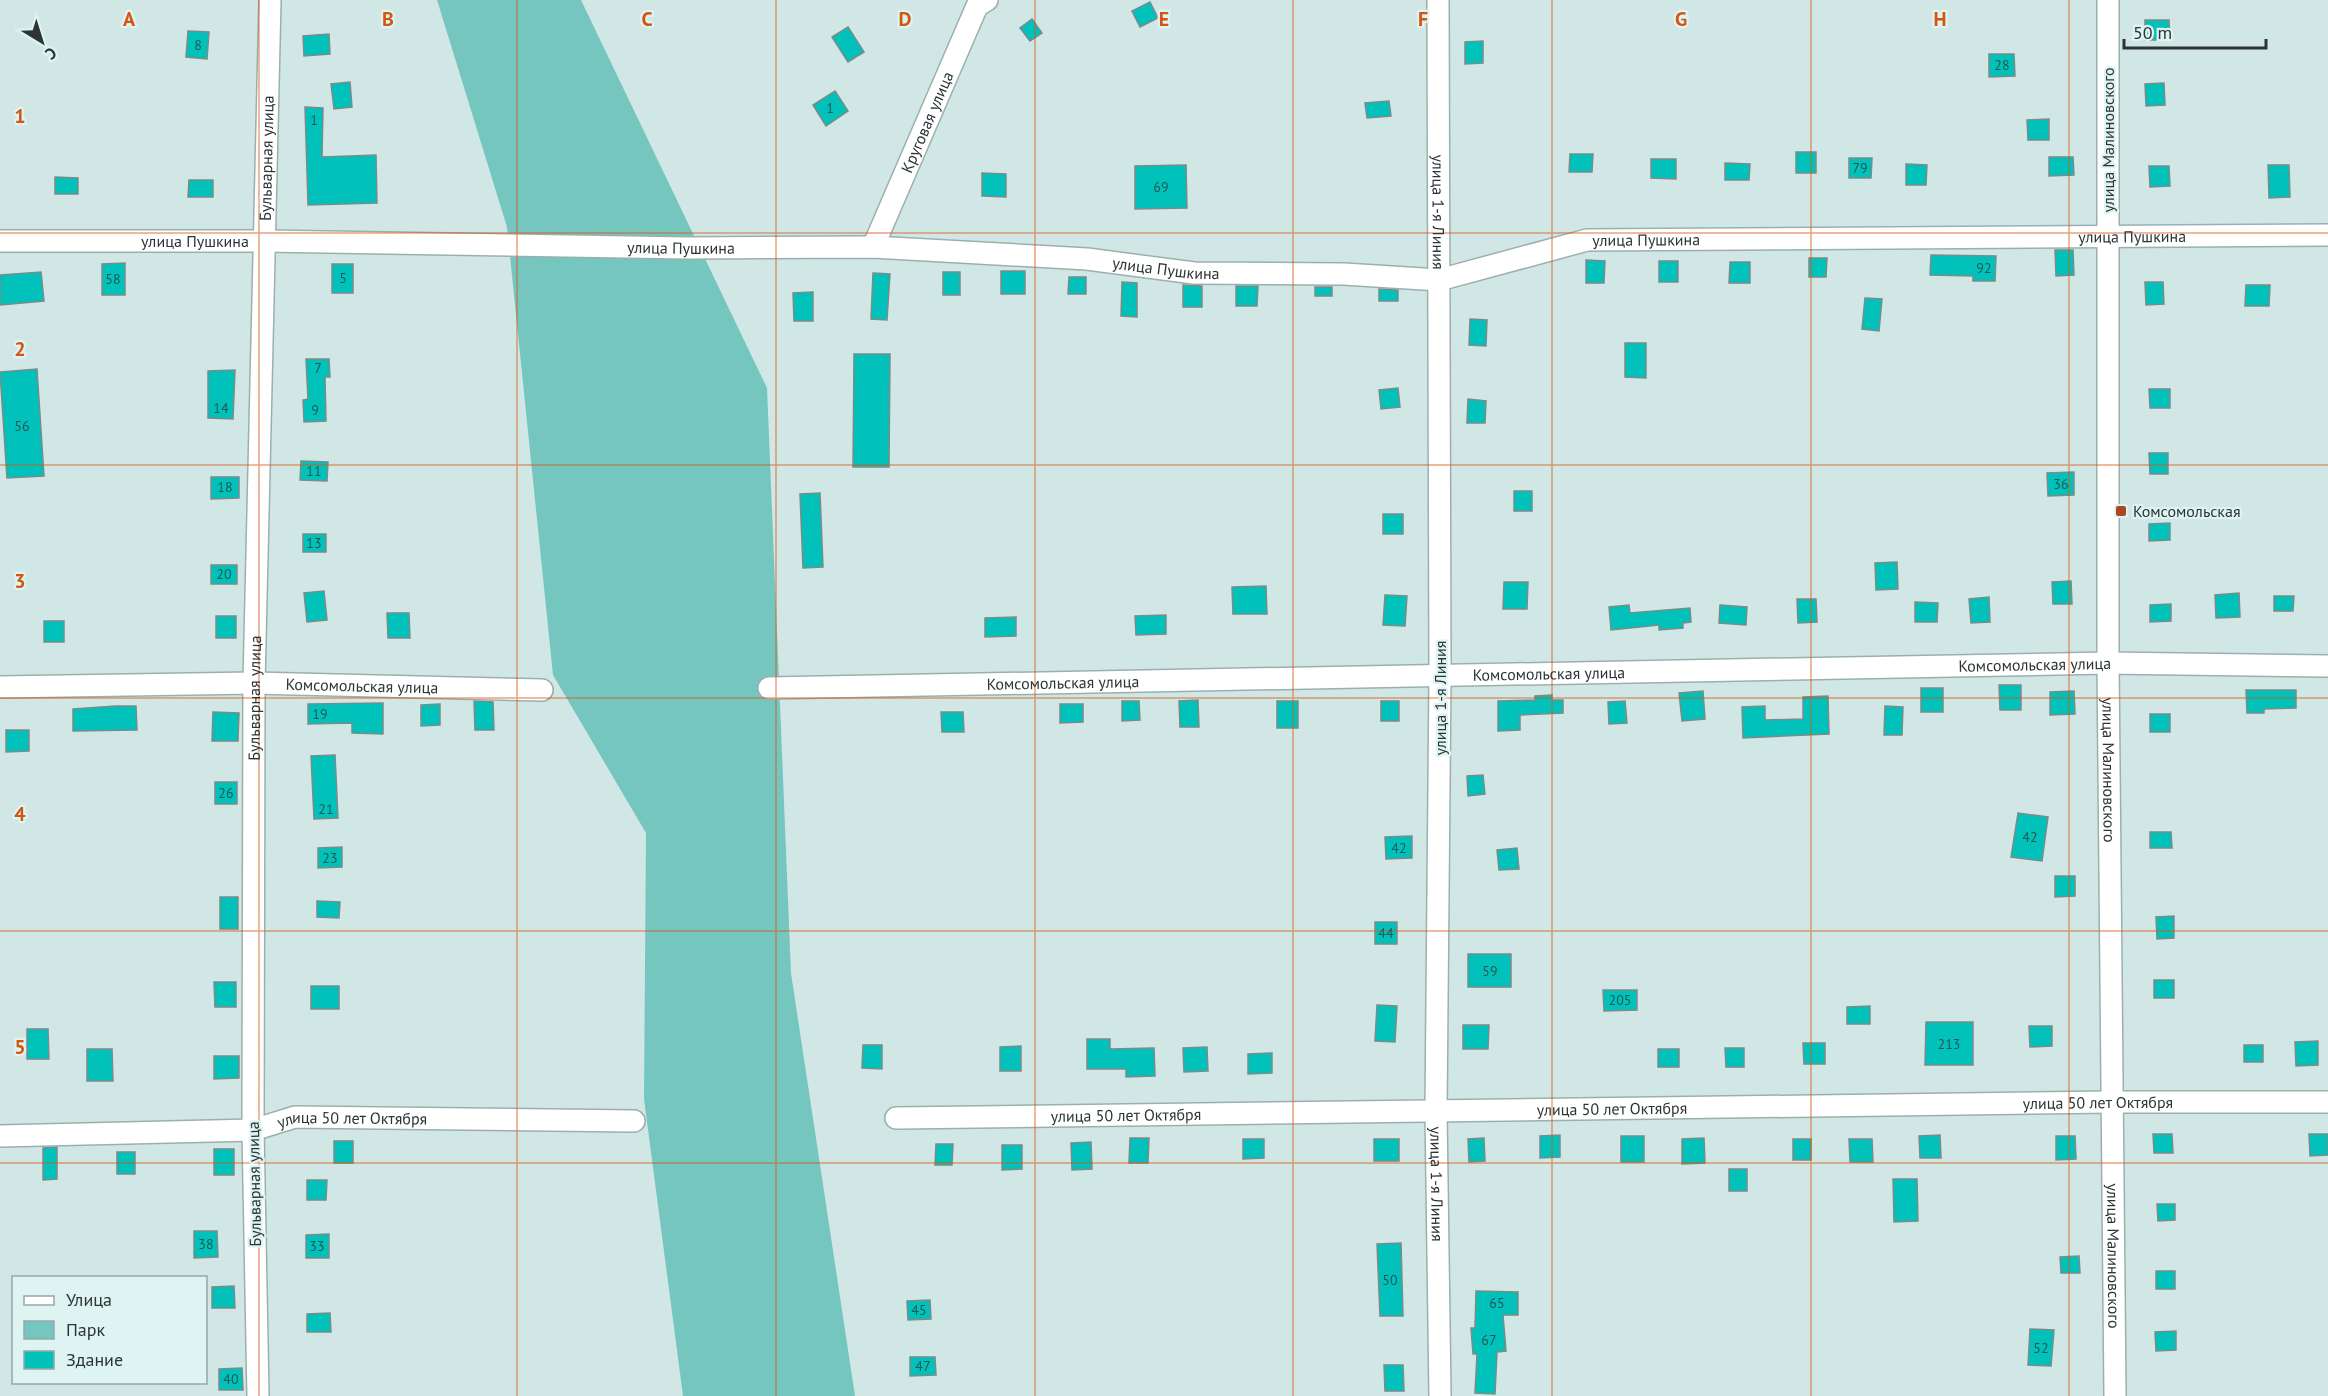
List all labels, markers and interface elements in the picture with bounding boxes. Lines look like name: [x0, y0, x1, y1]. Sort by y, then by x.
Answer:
text: A: [123, 6, 136, 32]
text: B: [382, 6, 394, 32]
text: C: [641, 6, 653, 32]
text: D: [899, 6, 912, 32]
text: E: [1159, 6, 1169, 32]
text: F: [1418, 6, 1428, 32]
text: G: [1675, 6, 1687, 32]
text: H: [1933, 6, 1947, 32]
north arrow: [12, 12, 72, 72]
scale bar: [2124, 12, 2266, 50]
text: 50 m: [2133, 21, 2172, 44]
house number: 8: [194, 36, 202, 54]
text: С: [42, 43, 61, 64]
house number: 28: [1994, 56, 2010, 74]
street label: улица Малиновского: [2098, 67, 2118, 213]
street label: Круговая улица: [896, 68, 958, 176]
street label: Бульварная улица: [255, 95, 278, 221]
house number: 1: [826, 99, 834, 117]
text: 1: [14, 103, 26, 129]
house number: 1: [310, 111, 318, 129]
street label: улица 1-я Линия: [1428, 154, 1449, 270]
house number: 79: [1852, 159, 1868, 177]
house number: 69: [1153, 178, 1169, 196]
street label: улица Пушкина: [2078, 226, 2186, 247]
street label: улица Пушкина: [1592, 229, 1700, 250]
street label: улица Пушкина: [141, 231, 249, 251]
street label: улица Пушкина: [627, 237, 735, 258]
street label: улица Пушкина: [1111, 252, 1220, 283]
house number: 92: [1976, 259, 1992, 277]
house number: 5: [339, 269, 347, 287]
house number: 58: [105, 270, 121, 288]
text: 2: [14, 336, 26, 362]
house number: 7: [314, 359, 322, 377]
house number: 14: [213, 399, 229, 417]
house number: 9: [311, 401, 319, 419]
house number: 56: [14, 417, 30, 435]
house number: 11: [306, 462, 322, 480]
house number: 36: [2053, 475, 2069, 493]
house number: 18: [217, 478, 233, 496]
place label: Комсомольская: [2133, 501, 2241, 521]
marker: Комсомольская: [2114, 504, 2128, 518]
house number: 13: [306, 534, 322, 552]
house number: 20: [216, 565, 232, 583]
text: 3: [14, 568, 26, 594]
street label: Бульварная улица: [244, 635, 265, 761]
street label: улица 1-я Линия: [1430, 641, 1450, 755]
street label: Комсомольская улица: [1958, 653, 2111, 676]
street label: Комсомольская улица: [1472, 662, 1625, 685]
street label: Комсомольская улица: [986, 671, 1139, 694]
street label: Комсомольская улица: [285, 674, 438, 697]
street label: улица Малиновского: [2098, 697, 2120, 843]
house number: 19: [312, 705, 328, 723]
house number: 26: [218, 784, 234, 802]
house number: 21: [318, 800, 334, 818]
text: 4: [14, 801, 26, 827]
house number: 42: [2022, 828, 2038, 846]
house number: 42: [1391, 839, 1407, 857]
house number: 23: [322, 849, 338, 867]
house number: 44: [1378, 924, 1394, 942]
house number: 59: [1482, 962, 1498, 980]
house number: 205: [1609, 991, 1631, 1009]
text: 5: [14, 1034, 26, 1060]
house number: 213: [1938, 1035, 1960, 1053]
street label: улица 50 лет Октября: [2022, 1092, 2173, 1113]
street label: улица 50 лет Октября: [1537, 1098, 1687, 1120]
street label: улица 50 лет Октября: [1051, 1104, 1201, 1126]
street label: улица 50 лет Октября: [275, 1107, 427, 1132]
street label: Бульварная улица: [243, 1121, 265, 1247]
street label: улица 1-я Линия: [1426, 1126, 1448, 1242]
street label: улица Малиновского: [2103, 1183, 2124, 1329]
house number: 38: [198, 1235, 214, 1253]
house number: 33: [309, 1237, 325, 1255]
house number: 50: [1382, 1271, 1398, 1289]
legend: [12, 1276, 207, 1384]
text: Улица: [66, 1288, 112, 1311]
house number: 65: [1489, 1294, 1505, 1312]
house number: 45: [911, 1301, 927, 1319]
text: Парк: [66, 1318, 106, 1341]
house number: 67: [1481, 1331, 1497, 1349]
house number: 52: [2033, 1339, 2049, 1357]
text: Здание: [66, 1348, 123, 1371]
house number: 47: [915, 1357, 931, 1375]
house number: 40: [223, 1370, 239, 1388]

